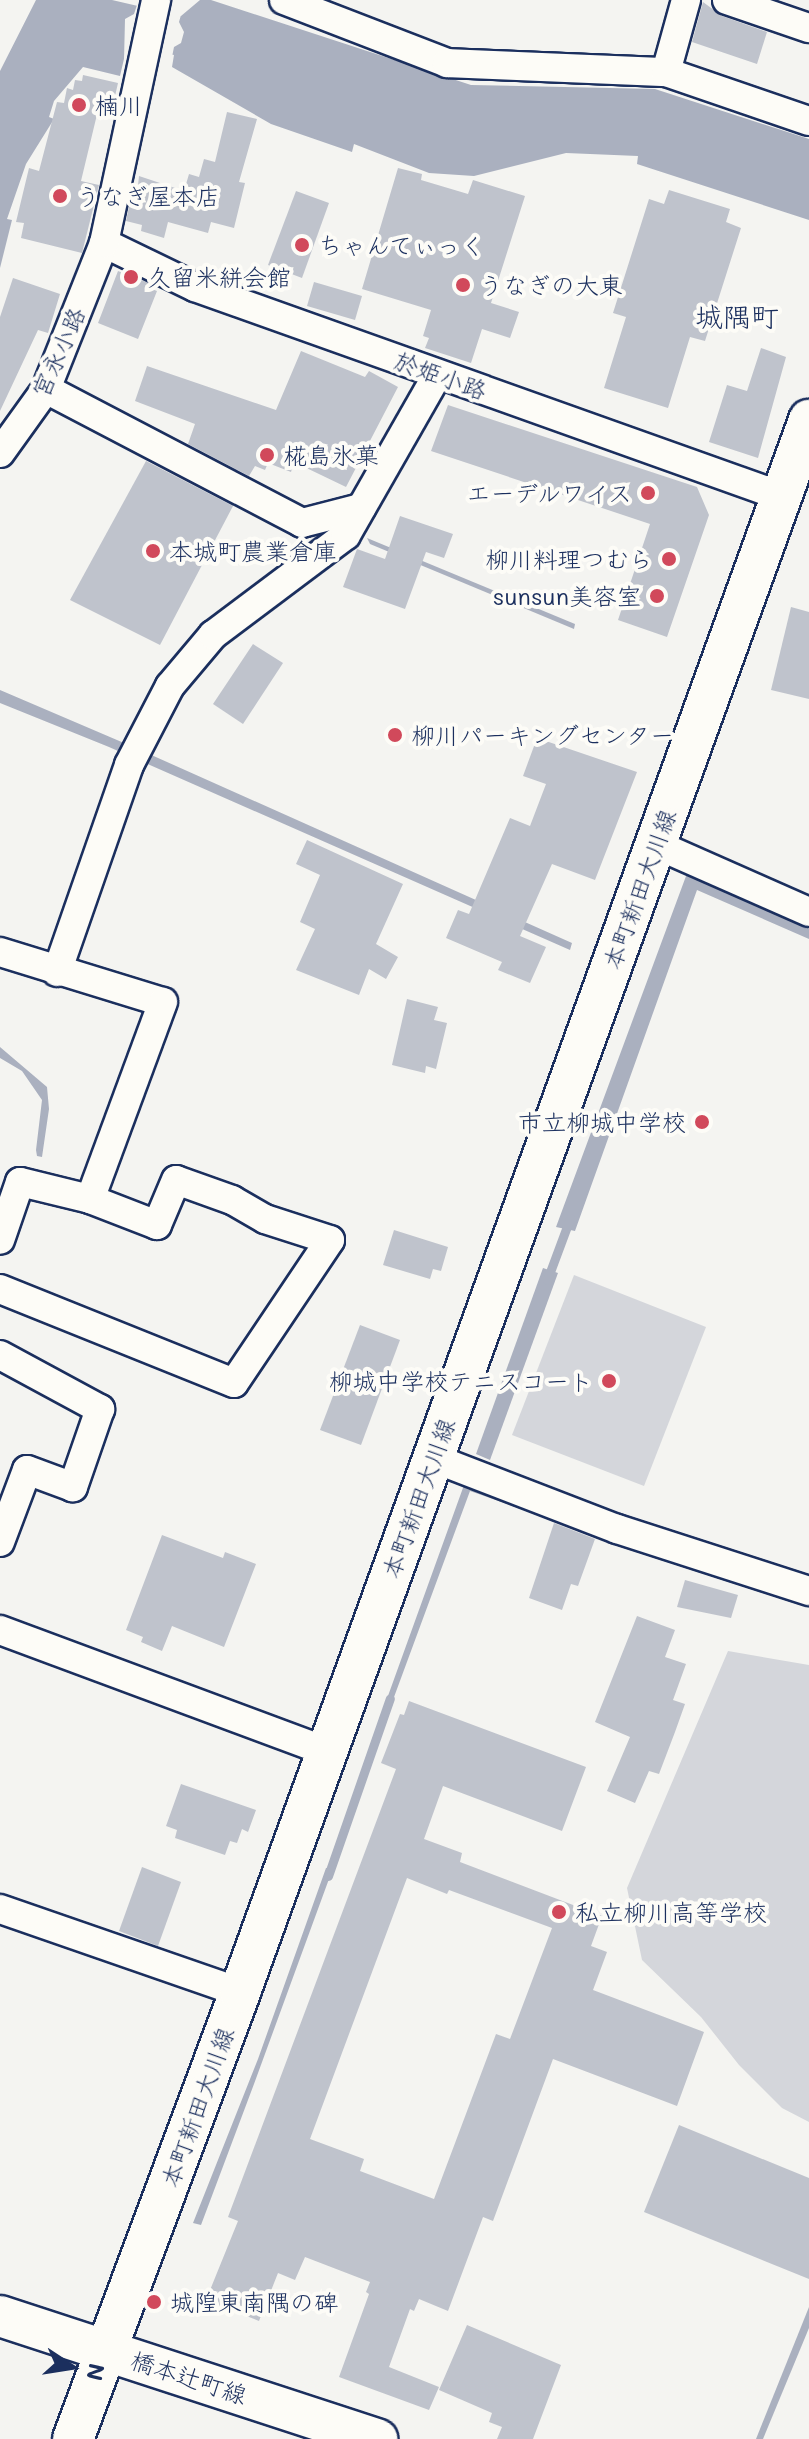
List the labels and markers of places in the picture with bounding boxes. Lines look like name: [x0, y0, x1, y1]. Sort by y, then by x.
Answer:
place label: 楠川: [95, 91, 143, 119]
marker: 楠川: [70, 96, 88, 114]
place label: うなぎ屋本店: [76, 182, 220, 210]
marker: うなぎ屋本店: [51, 187, 69, 205]
place label: ちゃんてぃっく: [318, 231, 486, 259]
marker: ちゃんてぃっく: [293, 236, 311, 254]
place label: 久留米絣会館: [147, 263, 291, 291]
marker: 久留米絣会館: [122, 268, 140, 286]
place label: うなぎの大東: [479, 271, 623, 299]
marker: うなぎの大東: [454, 276, 472, 294]
place label: 椛島氷菓: [283, 441, 379, 469]
marker: 椛島氷菓: [258, 446, 276, 464]
place label: エーデルワイス: [464, 479, 632, 507]
marker: エーデルワイス: [639, 484, 657, 502]
place label: 本城町農業倉庫: [169, 537, 337, 565]
marker: 本城町農業倉庫: [144, 542, 162, 560]
place label: 柳川料理つむら: [485, 545, 653, 573]
marker: 柳川料理つむら: [660, 550, 678, 568]
place label: sunsun美容室: [493, 582, 641, 610]
marker: sunsun美容室: [648, 587, 666, 605]
place label: 柳川パーキングセンター: [411, 721, 675, 749]
marker: 柳川パーキングセンター: [386, 726, 404, 744]
place label: 市立柳城中学校: [518, 1108, 686, 1136]
marker: 市立柳城中学校: [693, 1113, 711, 1131]
place label: 柳城中学校テニスコート: [329, 1367, 593, 1395]
marker: 柳城中学校テニスコート: [600, 1372, 618, 1390]
place label: 私立柳川高等学校: [575, 1898, 767, 1926]
marker: 私立柳川高等学校: [550, 1903, 568, 1921]
place label: 城隍東南隅の碑: [170, 2288, 338, 2316]
marker: 城隍東南隅の碑: [145, 2293, 163, 2311]

